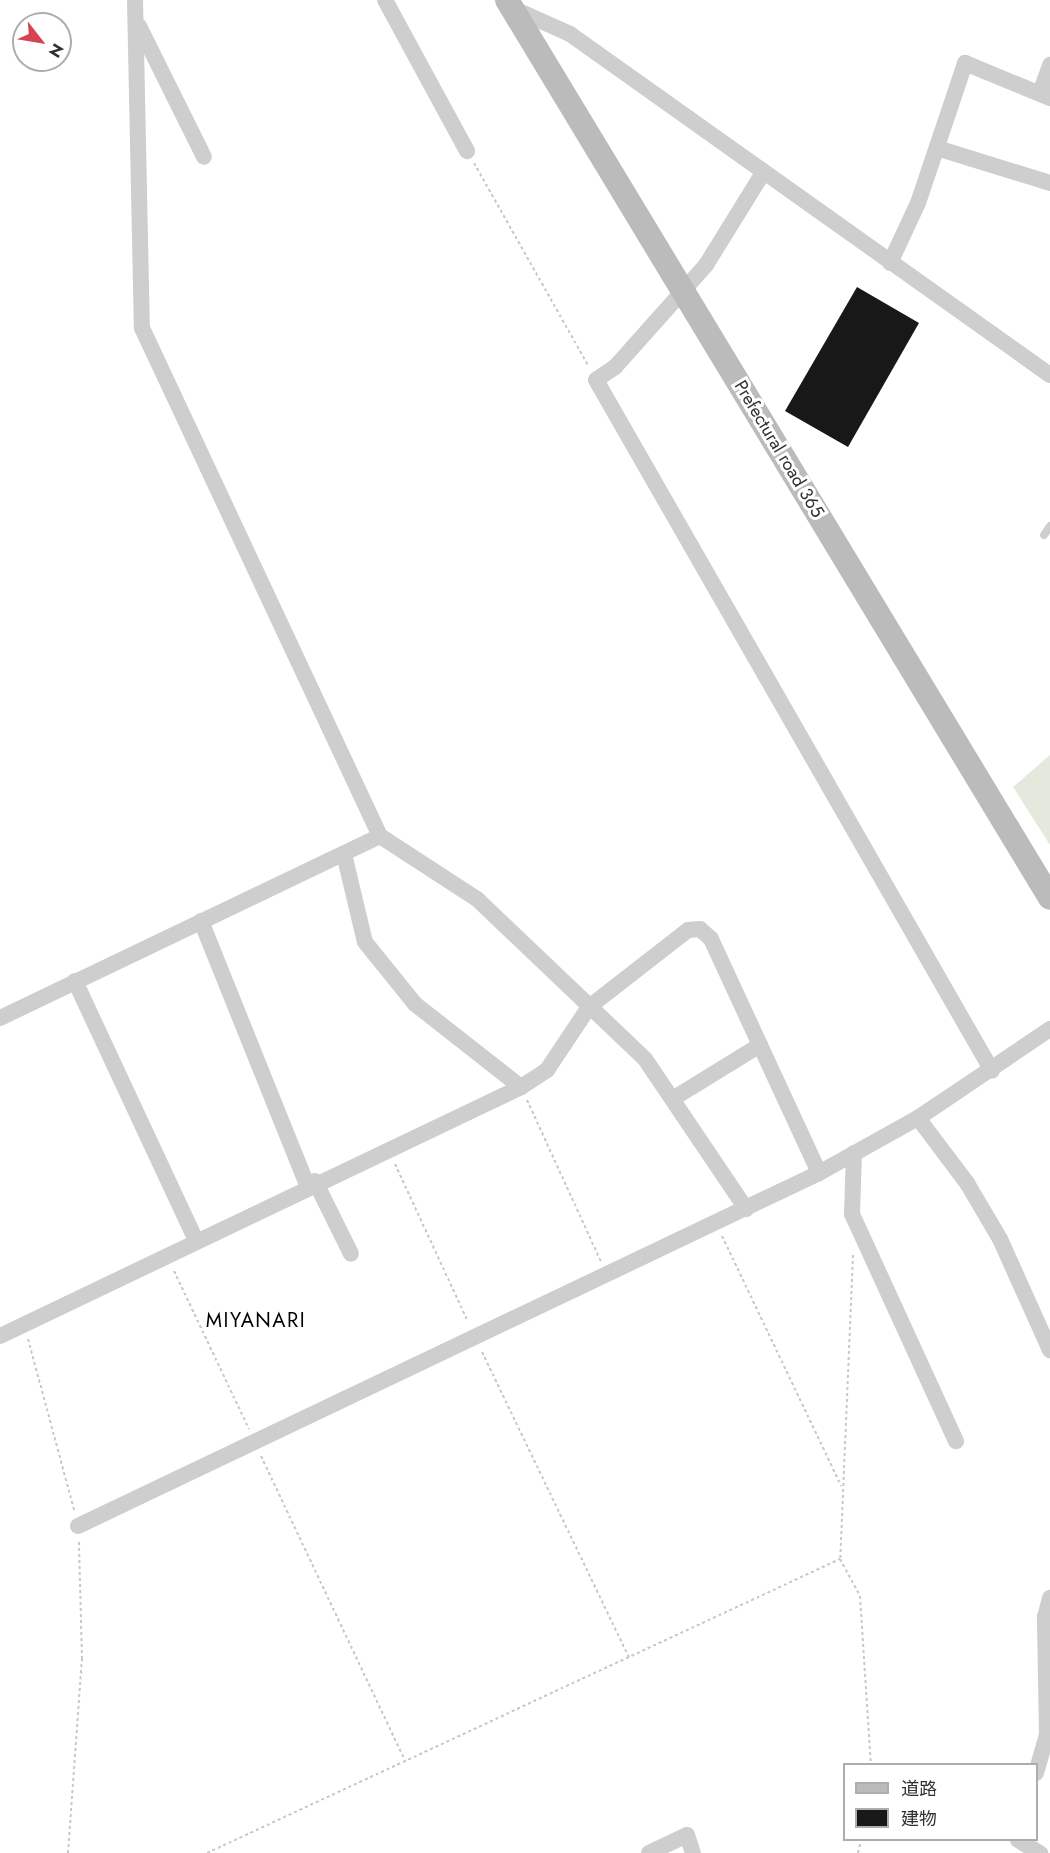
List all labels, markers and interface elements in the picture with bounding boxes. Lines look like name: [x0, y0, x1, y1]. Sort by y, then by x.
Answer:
north arrow: [12, 12, 72, 72]
text: N: [43, 39, 69, 62]
street label: Prefectural road 365: [730, 376, 828, 522]
district label: MIYANARI: [206, 1308, 306, 1332]
legend: [843, 1763, 1038, 1841]
text: 道路: [901, 1776, 937, 1802]
text: 建物: [901, 1806, 937, 1832]

